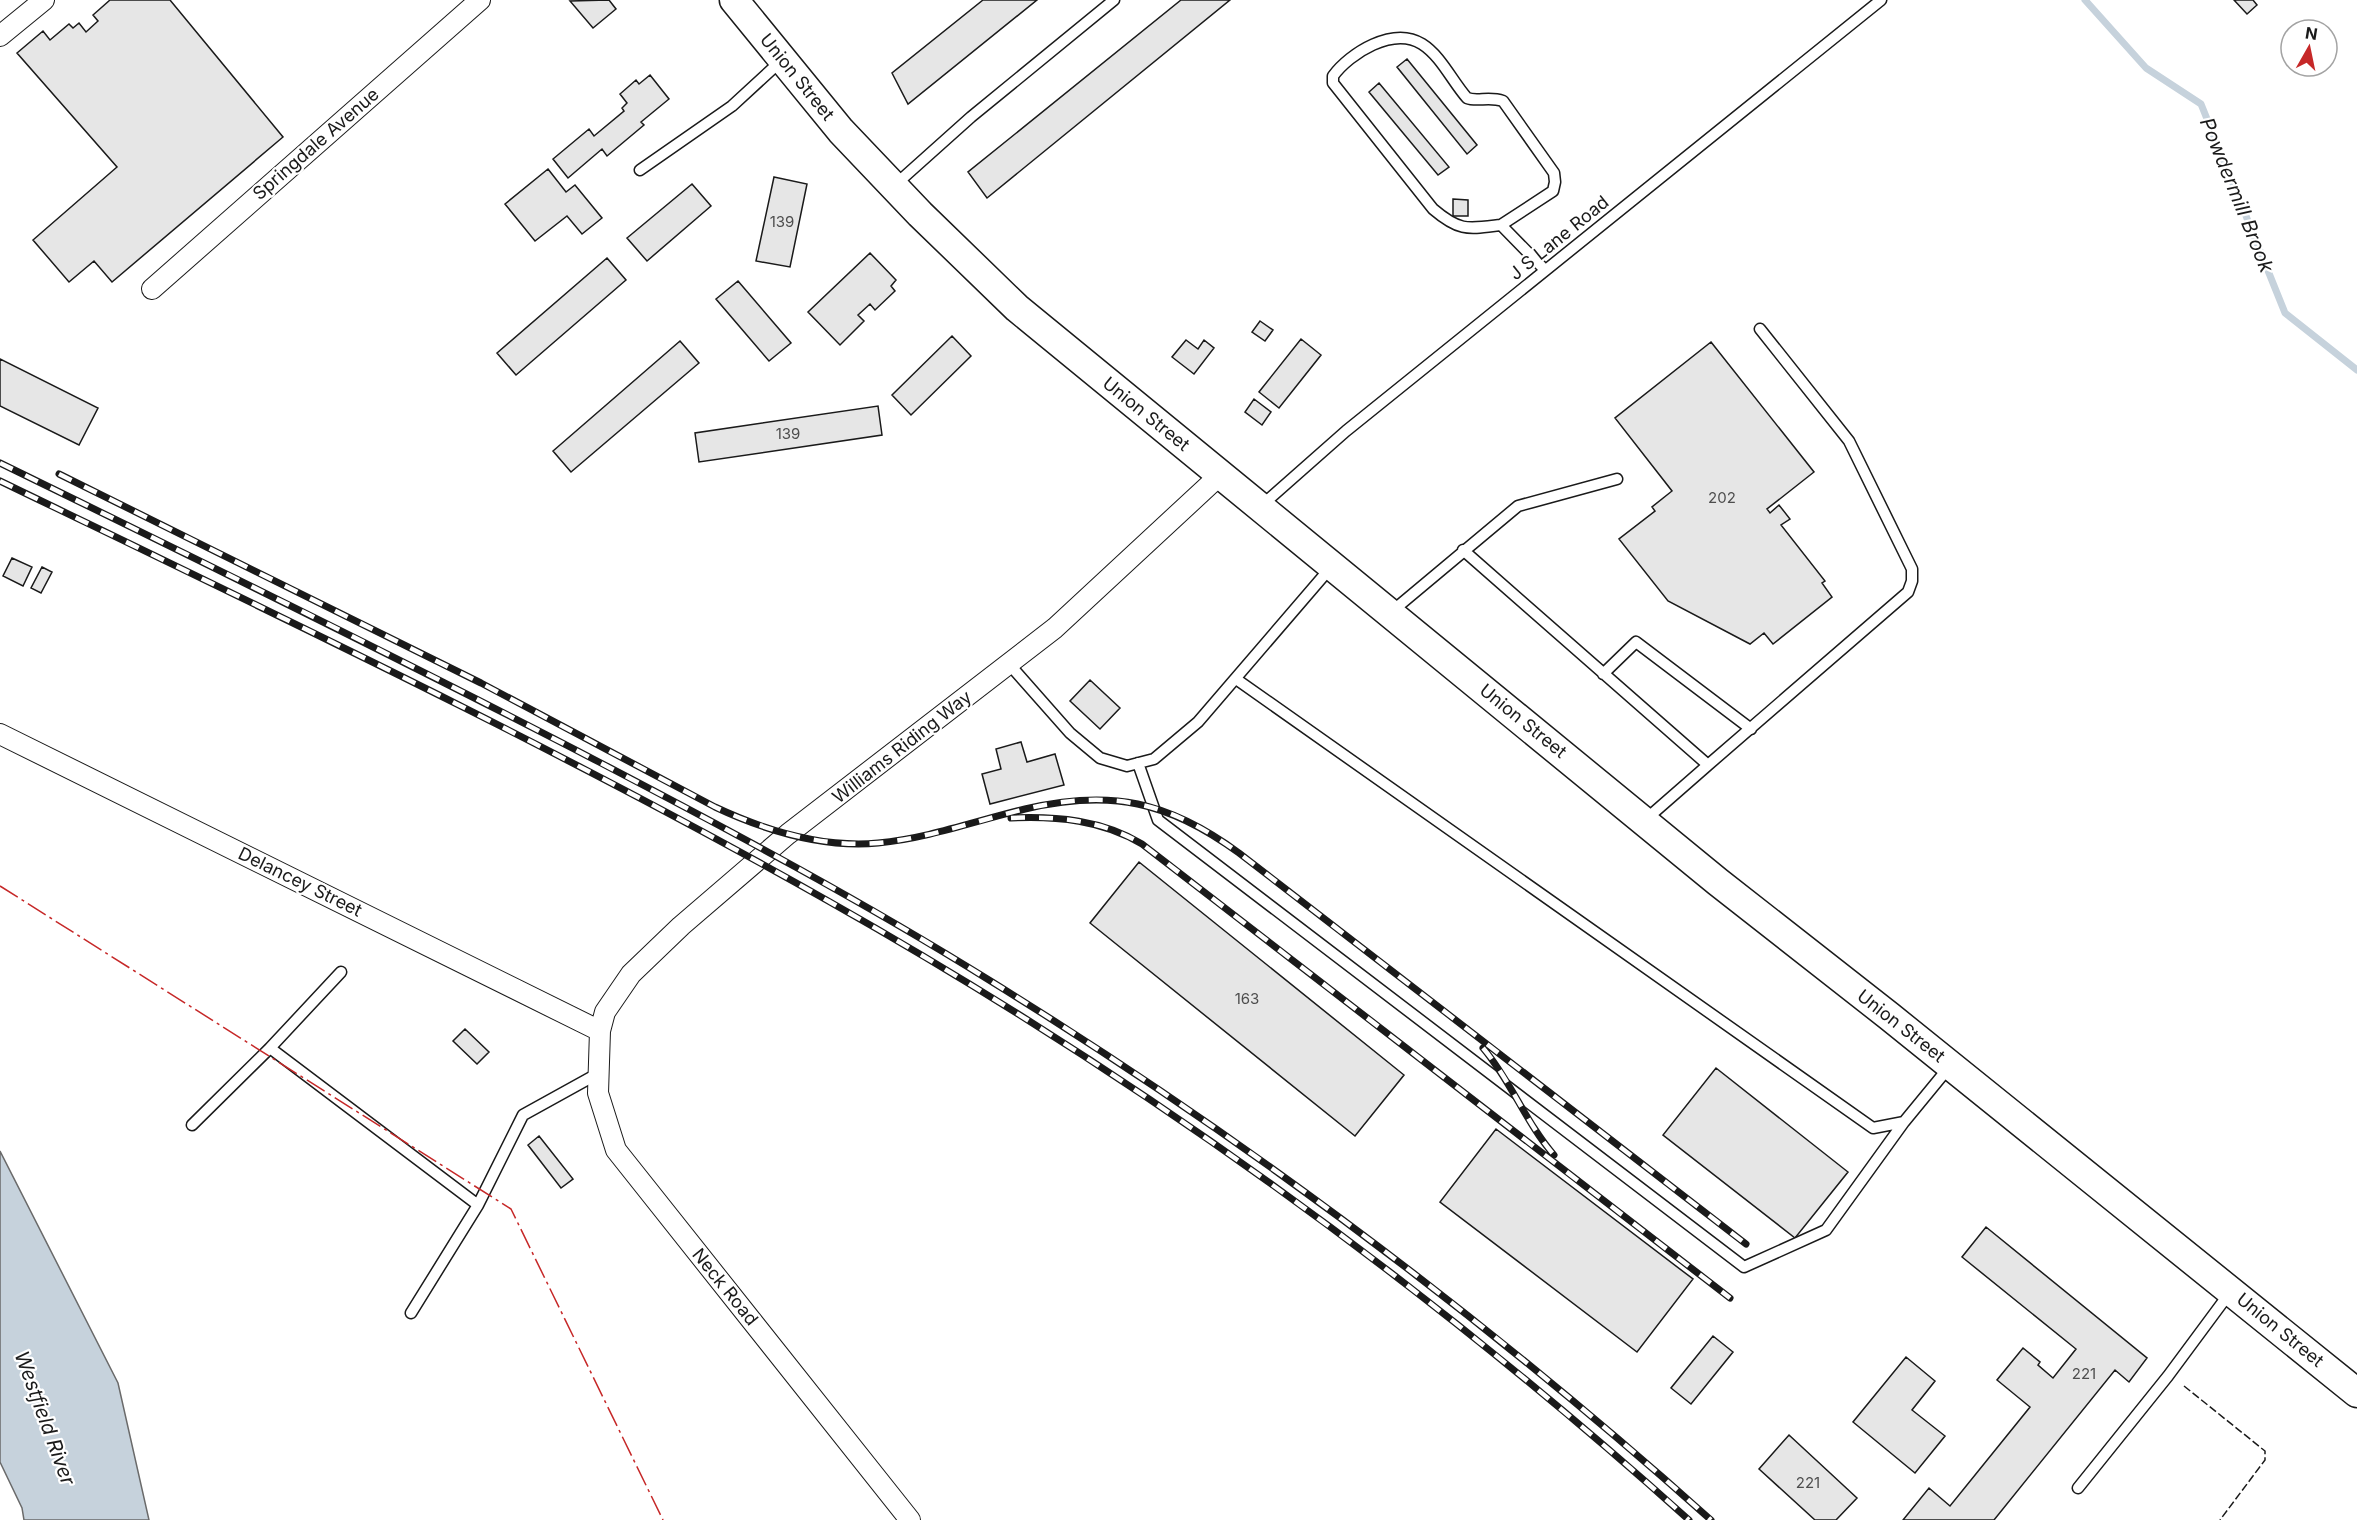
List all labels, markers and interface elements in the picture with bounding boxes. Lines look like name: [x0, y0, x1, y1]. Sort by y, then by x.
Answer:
north arrow: [2279, 18, 2339, 78]
text: N: [2304, 22, 2319, 44]
street label: Union Street: [756, 29, 839, 124]
street label: Springdale Avenue: [248, 83, 383, 204]
water label: Powdermill Brook: [2195, 114, 2279, 277]
street label: J S Lane Road: [1505, 191, 1613, 284]
house number: 139: [770, 212, 794, 231]
street label: Union Street: [1099, 372, 1194, 455]
house number: 139: [776, 424, 800, 443]
house number: 202: [1708, 488, 1736, 507]
street label: Union Street: [1476, 679, 1571, 762]
street label: Williams Riding Way: [828, 686, 975, 807]
street label: Delancey Street: [235, 843, 366, 921]
street label: Union Street: [1853, 985, 1949, 1066]
house number: 163: [1235, 989, 1259, 1008]
street label: Neck Road: [688, 1244, 763, 1329]
street label: Union Street: [2233, 1288, 2328, 1371]
water label: Westfield River: [10, 1348, 81, 1489]
house number: 221: [2072, 1364, 2096, 1383]
house number: 221: [1796, 1473, 1820, 1492]

